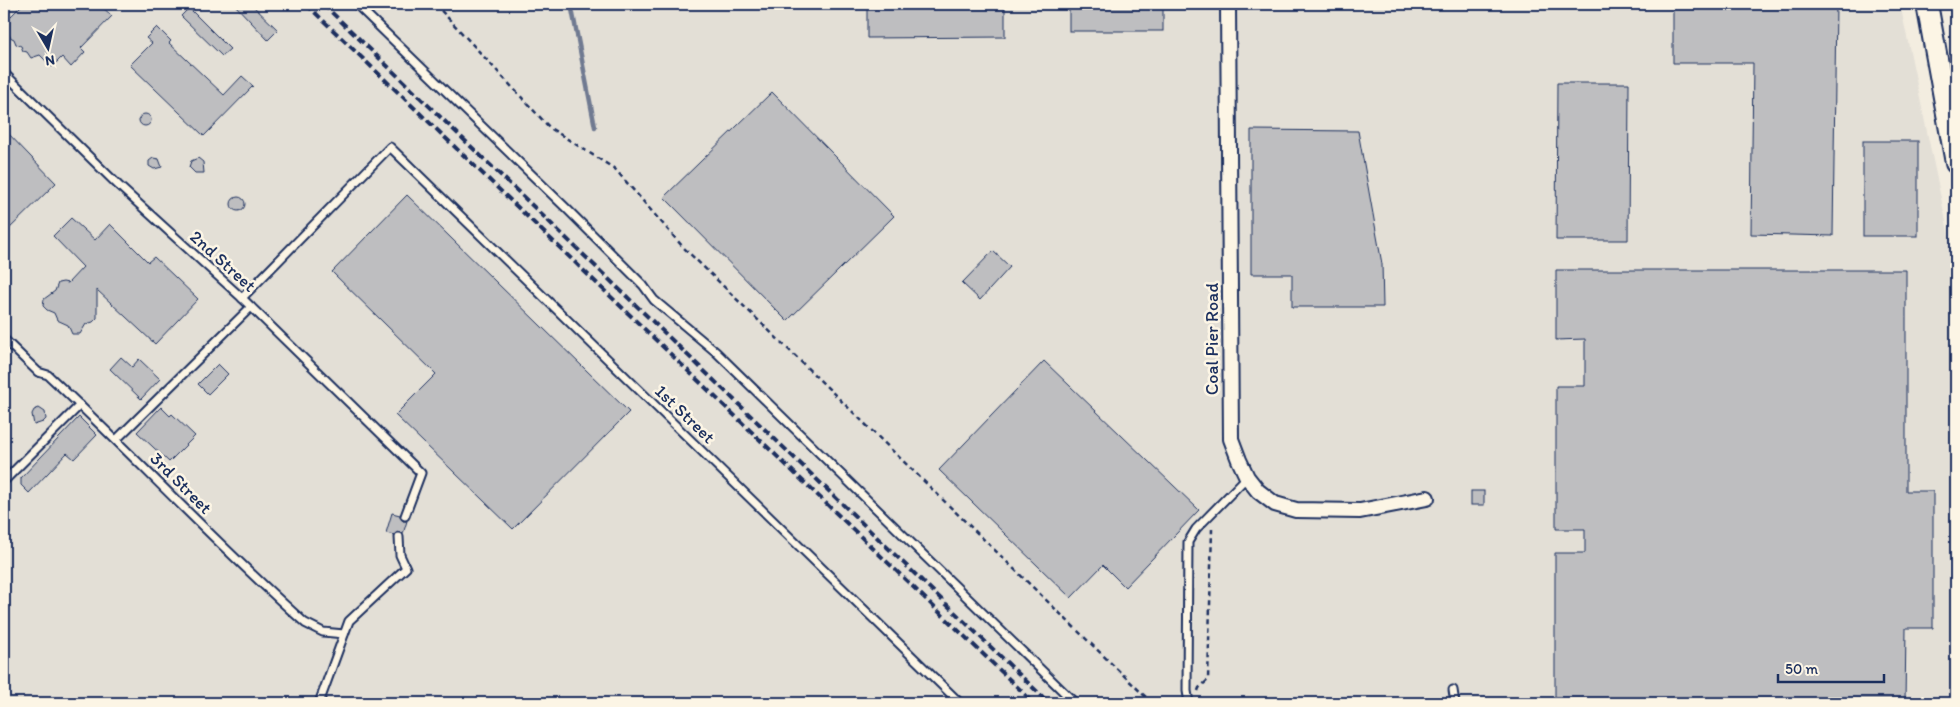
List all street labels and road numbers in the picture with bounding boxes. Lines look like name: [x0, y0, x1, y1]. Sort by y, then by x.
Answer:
street label: 2nd Street: [185, 226, 261, 297]
street label: Coal Pier Road: [1201, 283, 1223, 395]
street label: 1st Street: [650, 380, 720, 448]
street label: 3rd Street: [145, 447, 217, 519]

